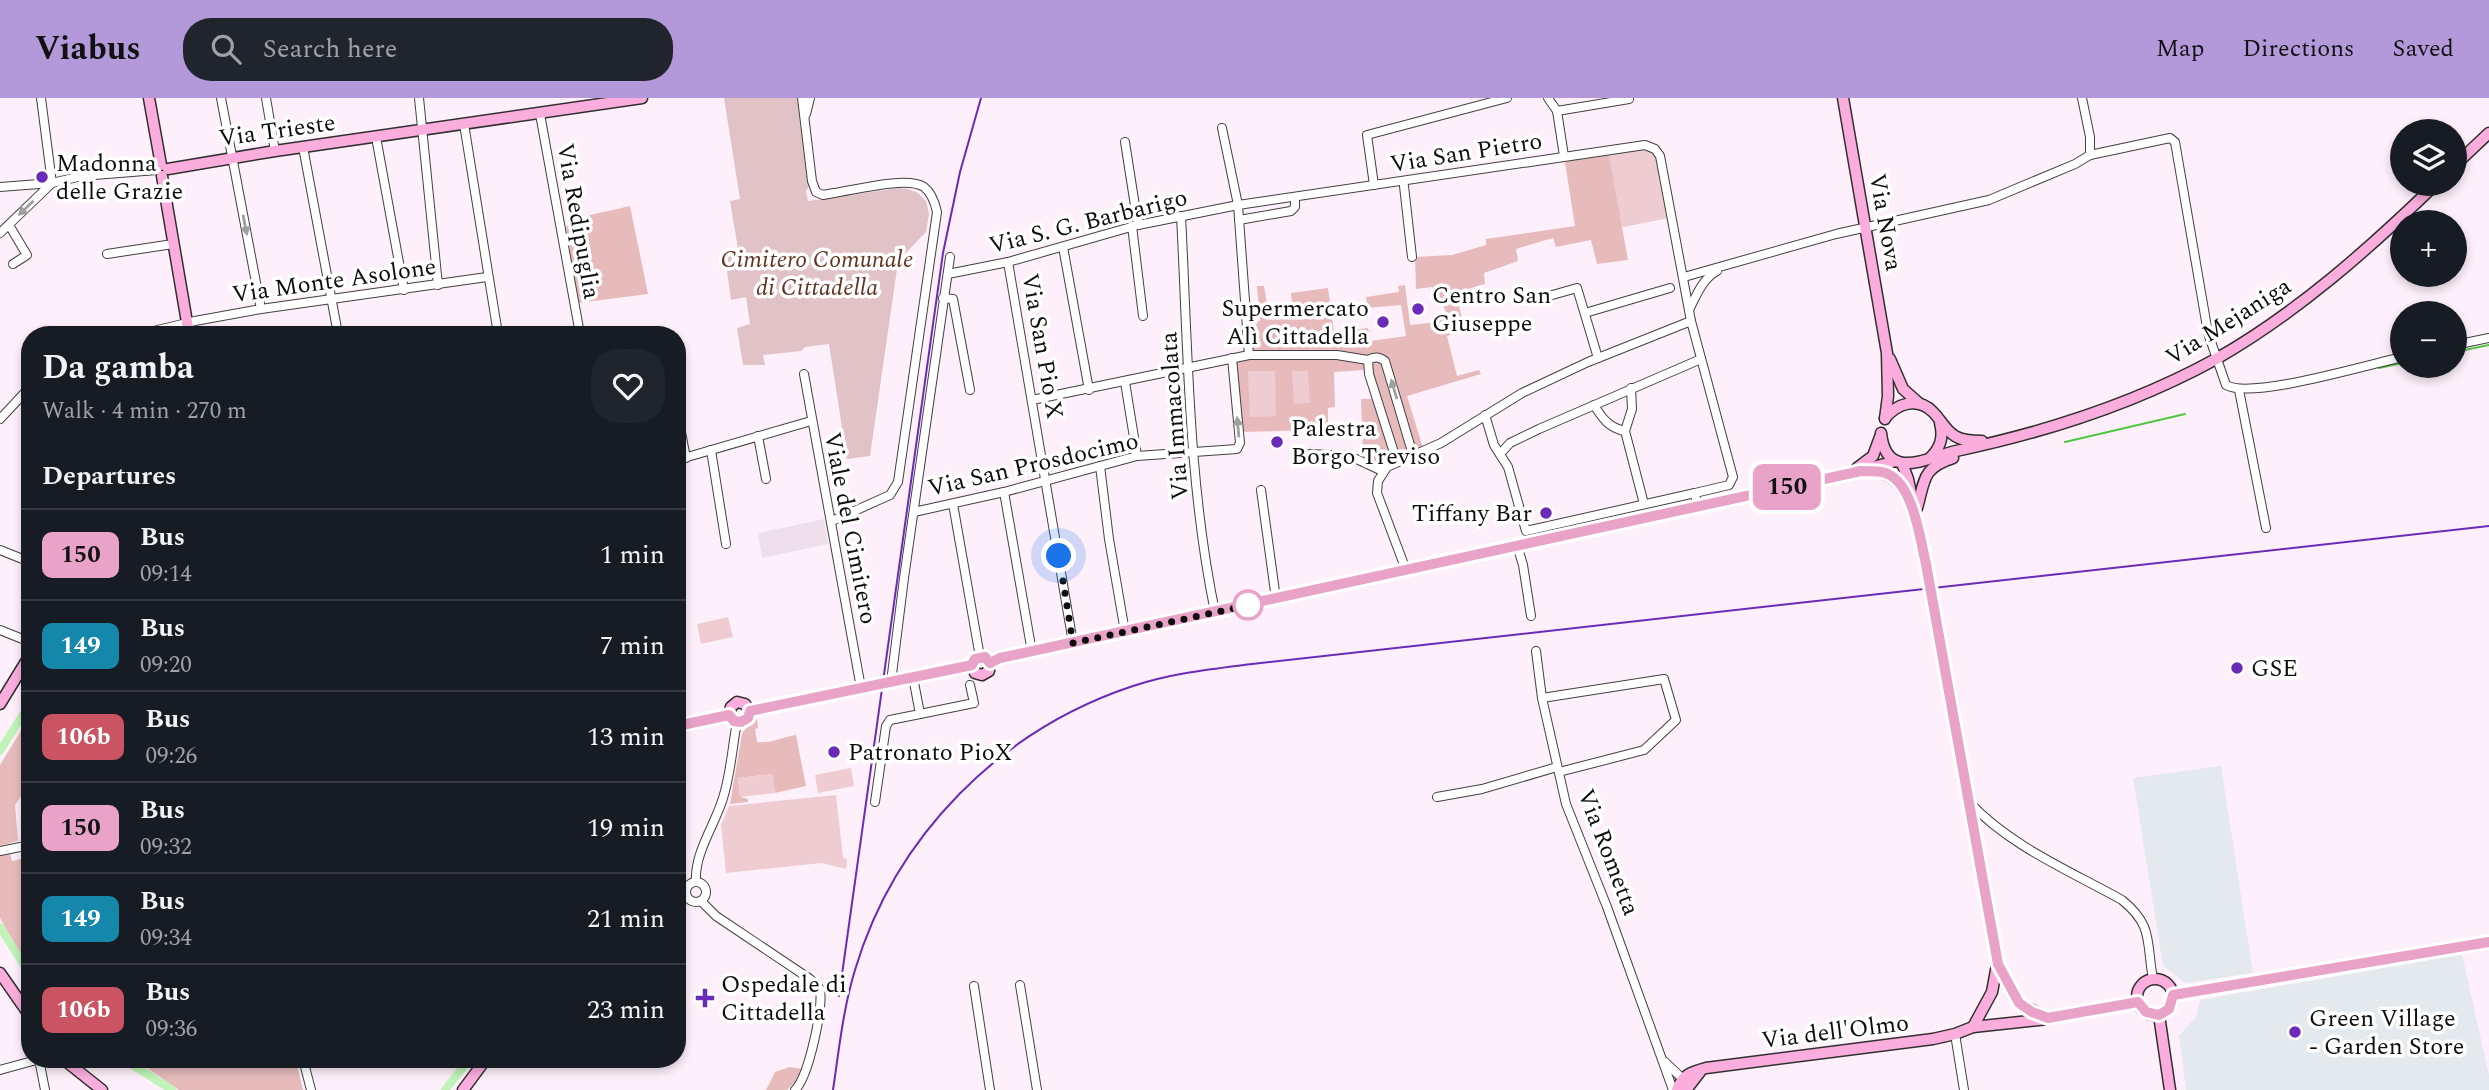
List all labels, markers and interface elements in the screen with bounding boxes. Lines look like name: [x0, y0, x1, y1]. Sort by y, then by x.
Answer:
search box: [183, 18, 673, 81]
text: Viabus: [35, 24, 141, 74]
text: Search here: [263, 29, 397, 69]
icon: search: [207, 30, 245, 68]
text: Map: [2156, 31, 2204, 67]
text: Directions: [2242, 31, 2354, 67]
text: Saved: [2392, 31, 2454, 67]
street label: Via Trieste: [217, 105, 338, 157]
map controls: [2390, 119, 2467, 378]
button: layers: [2390, 119, 2467, 196]
street label: Via San Pietro: [1387, 123, 1545, 183]
street label: Via Redipuglia: [547, 140, 609, 302]
place label: Madonna delle Grazie: [56, 146, 183, 210]
marker: Madonna delle Grazie: [34, 169, 50, 185]
street label: Via Nova: [1859, 171, 1911, 274]
street label: Via S. G. Barbarigo: [985, 180, 1191, 264]
one-way arrow: [18, 200, 35, 216]
button: +: [2390, 210, 2467, 287]
one-way arrow: [239, 214, 250, 236]
park label: Cimitero Comunale di Cittadella: [721, 242, 913, 306]
street label: Via Monte Asolone: [230, 249, 439, 313]
street label: Via Mejaniga: [2158, 269, 2299, 375]
street label: Via San Pio X: [1011, 270, 1073, 422]
place label: Centro San Giuseppe: [1432, 278, 1551, 342]
place label: Supermercato Alì Cittadella: [1221, 291, 1369, 355]
marker: Centro San Giuseppe: [1410, 301, 1426, 317]
button: −: [2390, 301, 2467, 378]
marker: Supermercato Alì Cittadella: [1375, 314, 1391, 330]
street label: Via Immacolata: [1151, 330, 1199, 501]
text: Da gamba: [42, 343, 194, 393]
button: heart: [591, 349, 665, 423]
one-way arrow: [1388, 378, 1398, 399]
text: Walk · 4 min · 270 m: [42, 394, 247, 429]
place label: Palestra Borgo Treviso: [1291, 411, 1440, 475]
one-way arrow: [1232, 415, 1243, 437]
street label: Via San Prosdocimo: [924, 423, 1142, 507]
street label: Viale del Cimitero: [814, 429, 886, 627]
marker: Palestra Borgo Treviso: [1269, 434, 1285, 450]
text: Departures: [42, 456, 176, 496]
line badge: 150: [1747, 464, 1827, 510]
text: 150: [1767, 469, 1807, 505]
place label: Tiffany Bar: [1412, 496, 1532, 532]
marker: Tiffany Bar: [1538, 505, 1554, 521]
text: Bus: [140, 517, 185, 557]
text: 1 min: [600, 535, 665, 575]
text: 150: [60, 537, 101, 573]
your location: [1041, 538, 1076, 573]
text: 09:14: [140, 557, 192, 592]
unlabelled marker: [1233, 590, 1263, 620]
text: Bus: [140, 608, 185, 648]
text: 7 min: [600, 626, 665, 666]
text: 149: [60, 628, 101, 664]
text: 09:20: [140, 648, 192, 683]
place label: GSE: [2251, 651, 2298, 687]
marker: GSE: [2229, 660, 2245, 676]
text: Bus: [145, 699, 190, 739]
text: 13 min: [587, 717, 665, 757]
text: 106b: [56, 719, 110, 755]
place label: Patronato PioX: [848, 735, 1012, 771]
text: 09:26: [145, 739, 197, 774]
marker: Patronato PioX: [826, 744, 842, 760]
street label: Via Rometta: [1567, 784, 1649, 921]
text: Bus: [140, 790, 185, 830]
text: 19 min: [587, 808, 665, 848]
text: 150: [60, 810, 101, 846]
text: 09:32: [140, 830, 192, 865]
text: Bus: [140, 881, 185, 921]
text: 21 min: [587, 899, 665, 939]
text: 149: [60, 901, 101, 937]
text: 09:34: [140, 921, 192, 956]
place label: Ospedale di Cittadella: [721, 967, 847, 1031]
text: Bus: [145, 972, 190, 1012]
marker: Ospedale di Cittadella: [695, 988, 715, 1008]
text: 23 min: [587, 990, 665, 1030]
text: 106b: [56, 992, 110, 1028]
place label: Green Village - Garden Store: [2309, 1001, 2464, 1065]
street label: Via dell'Olmo: [1759, 1005, 1911, 1059]
text: 09:36: [145, 1012, 197, 1047]
marker: Green Village - Garden Store: [2287, 1024, 2303, 1040]

